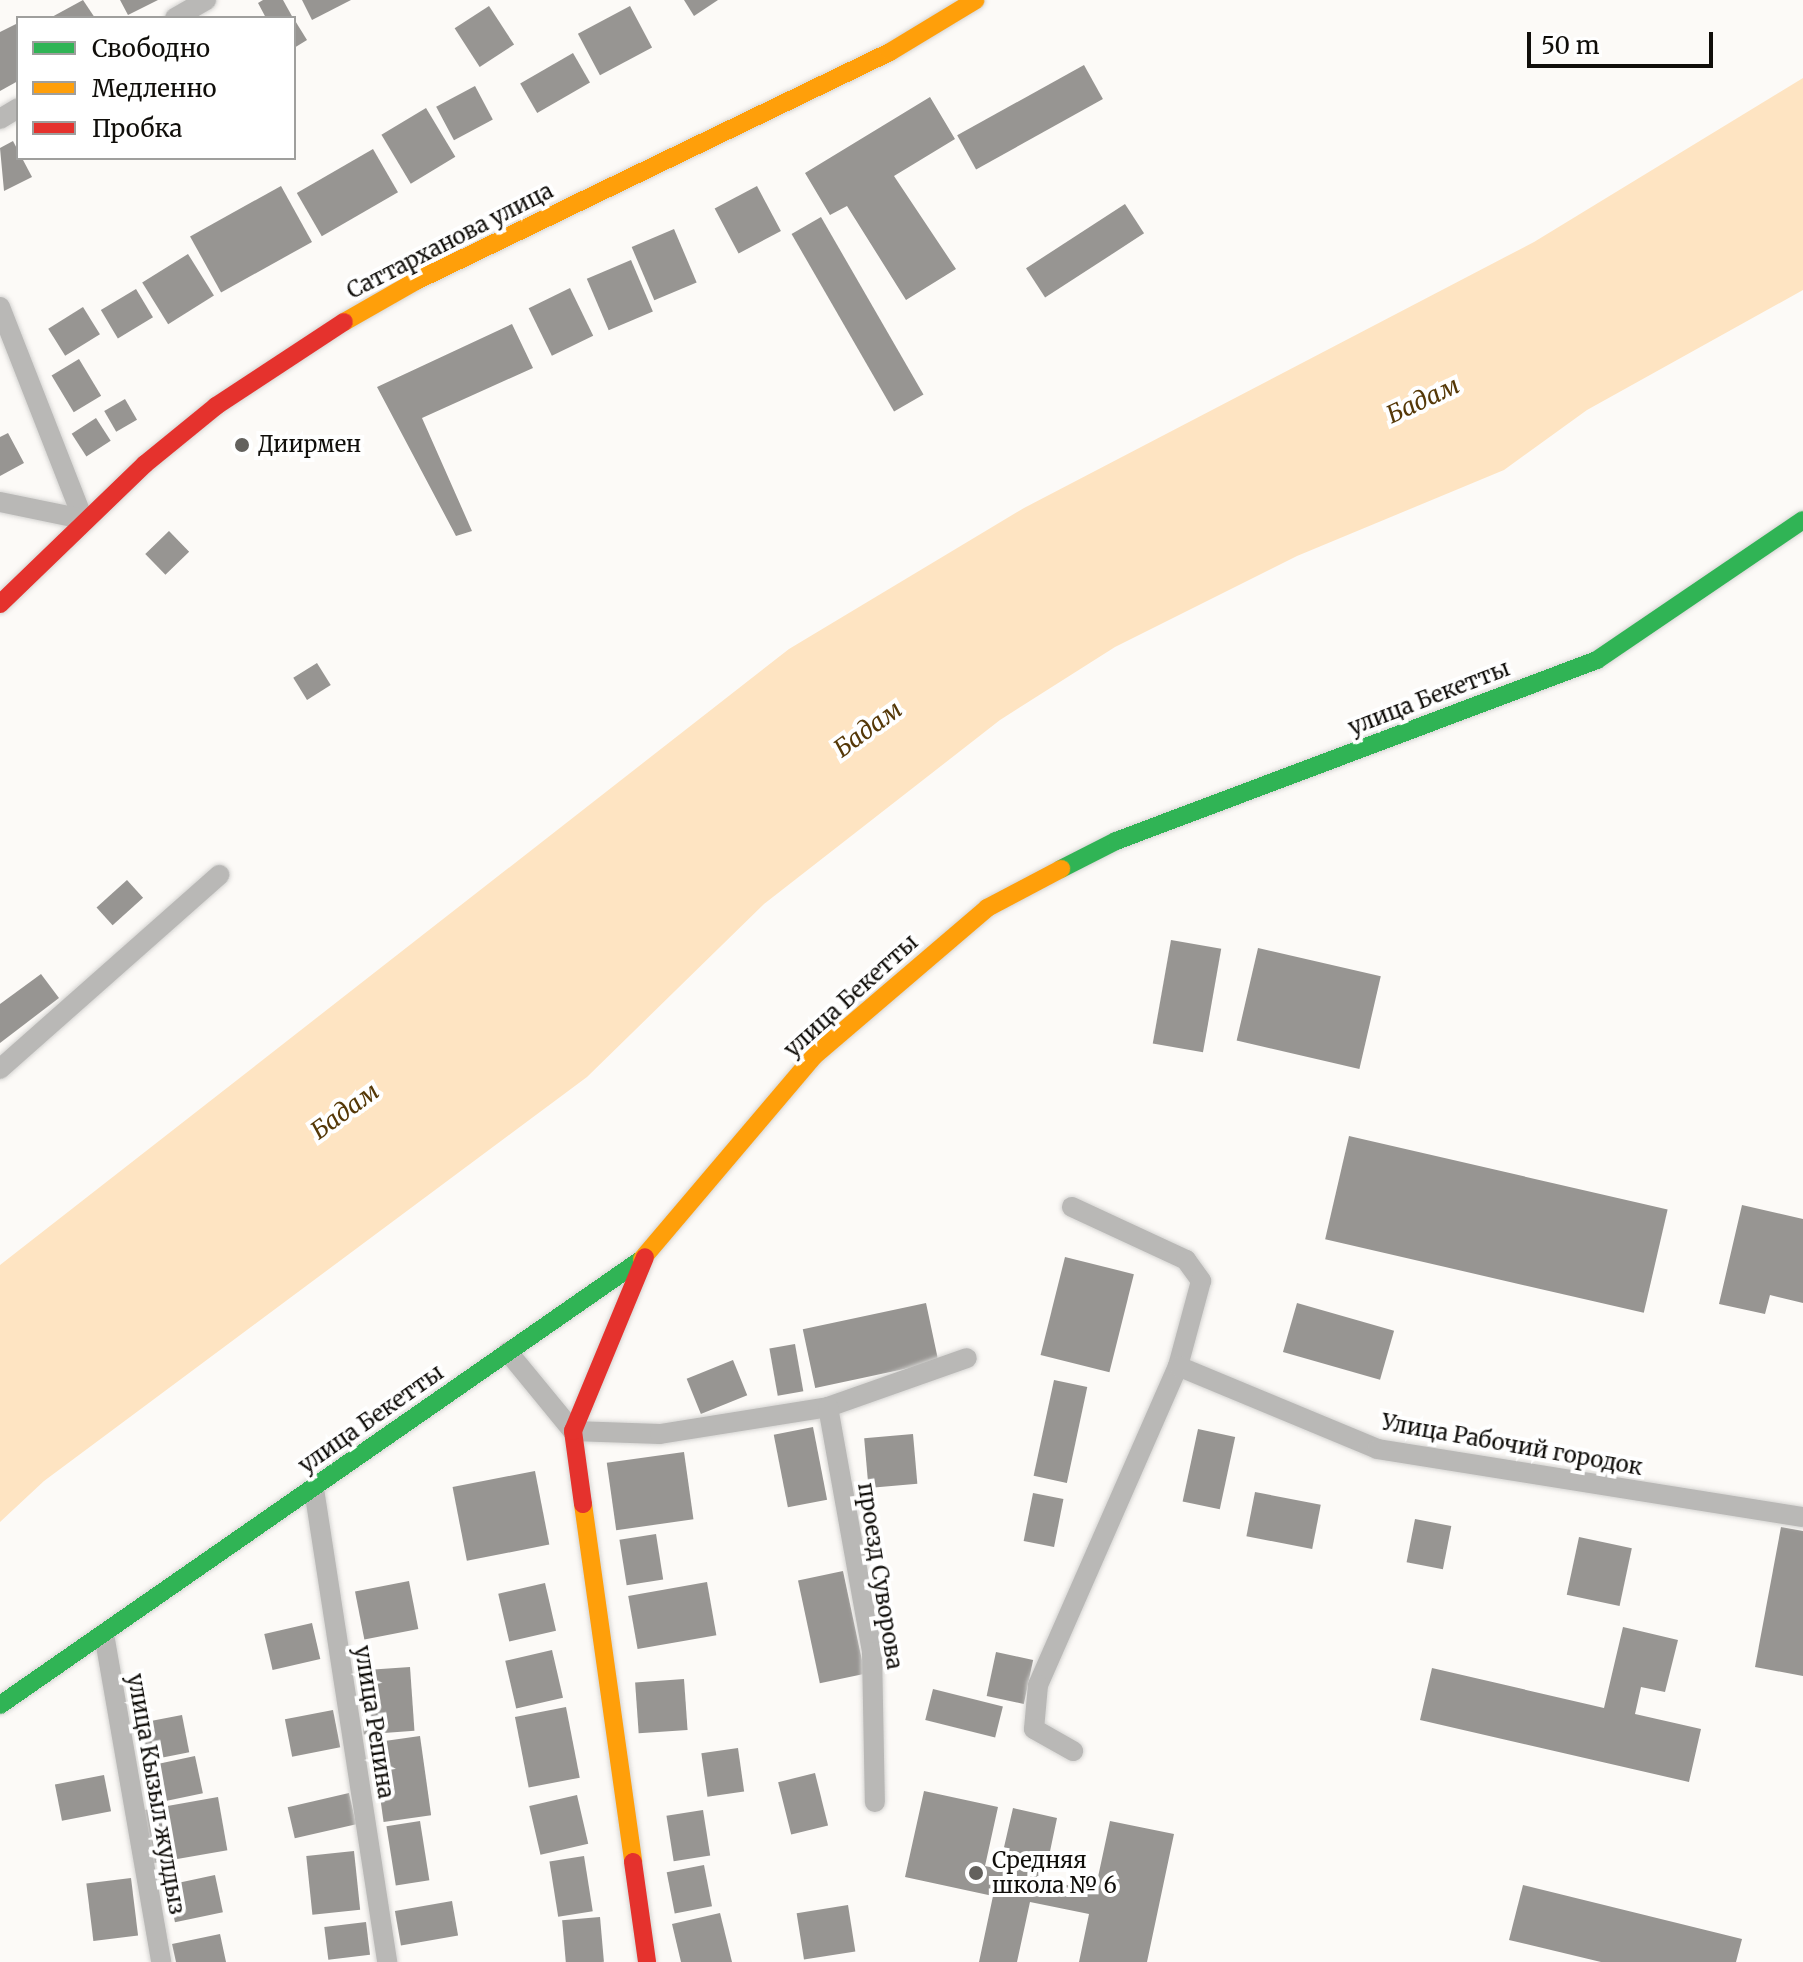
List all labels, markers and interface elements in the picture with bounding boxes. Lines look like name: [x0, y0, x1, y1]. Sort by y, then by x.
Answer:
legend: [16, 16, 296, 160]
scale bar: [1531, 16, 1717, 66]
text: 50 m: [1541, 30, 1600, 61]
text: Свободно: [92, 33, 210, 64]
text: Медленно: [92, 73, 216, 104]
text: Пробка: [92, 113, 182, 144]
street label: Саттарханова улица: [342, 178, 558, 304]
water label: Бадам: [1382, 371, 1464, 429]
place label: Диирмен: [258, 432, 361, 458]
marker: Диирмен: [233, 436, 251, 454]
street label: улица Бекетты: [1345, 655, 1513, 741]
water label: Бадам: [828, 695, 908, 763]
street label: улица Бекетты: [779, 929, 923, 1063]
water label: Бадам: [305, 1077, 385, 1145]
street label: улица Бекетты: [294, 1359, 448, 1479]
street label: Улица Рабочий городок: [1380, 1409, 1644, 1481]
street label: проезд Суворова: [852, 1481, 908, 1671]
street label: улица Репина: [349, 1644, 399, 1800]
street label: улица Кызыл жулдыз: [122, 1672, 190, 1916]
place label: Средняя школа № 6: [992, 1847, 1117, 1898]
marker: Средняя школа № 6: [967, 1864, 985, 1882]

